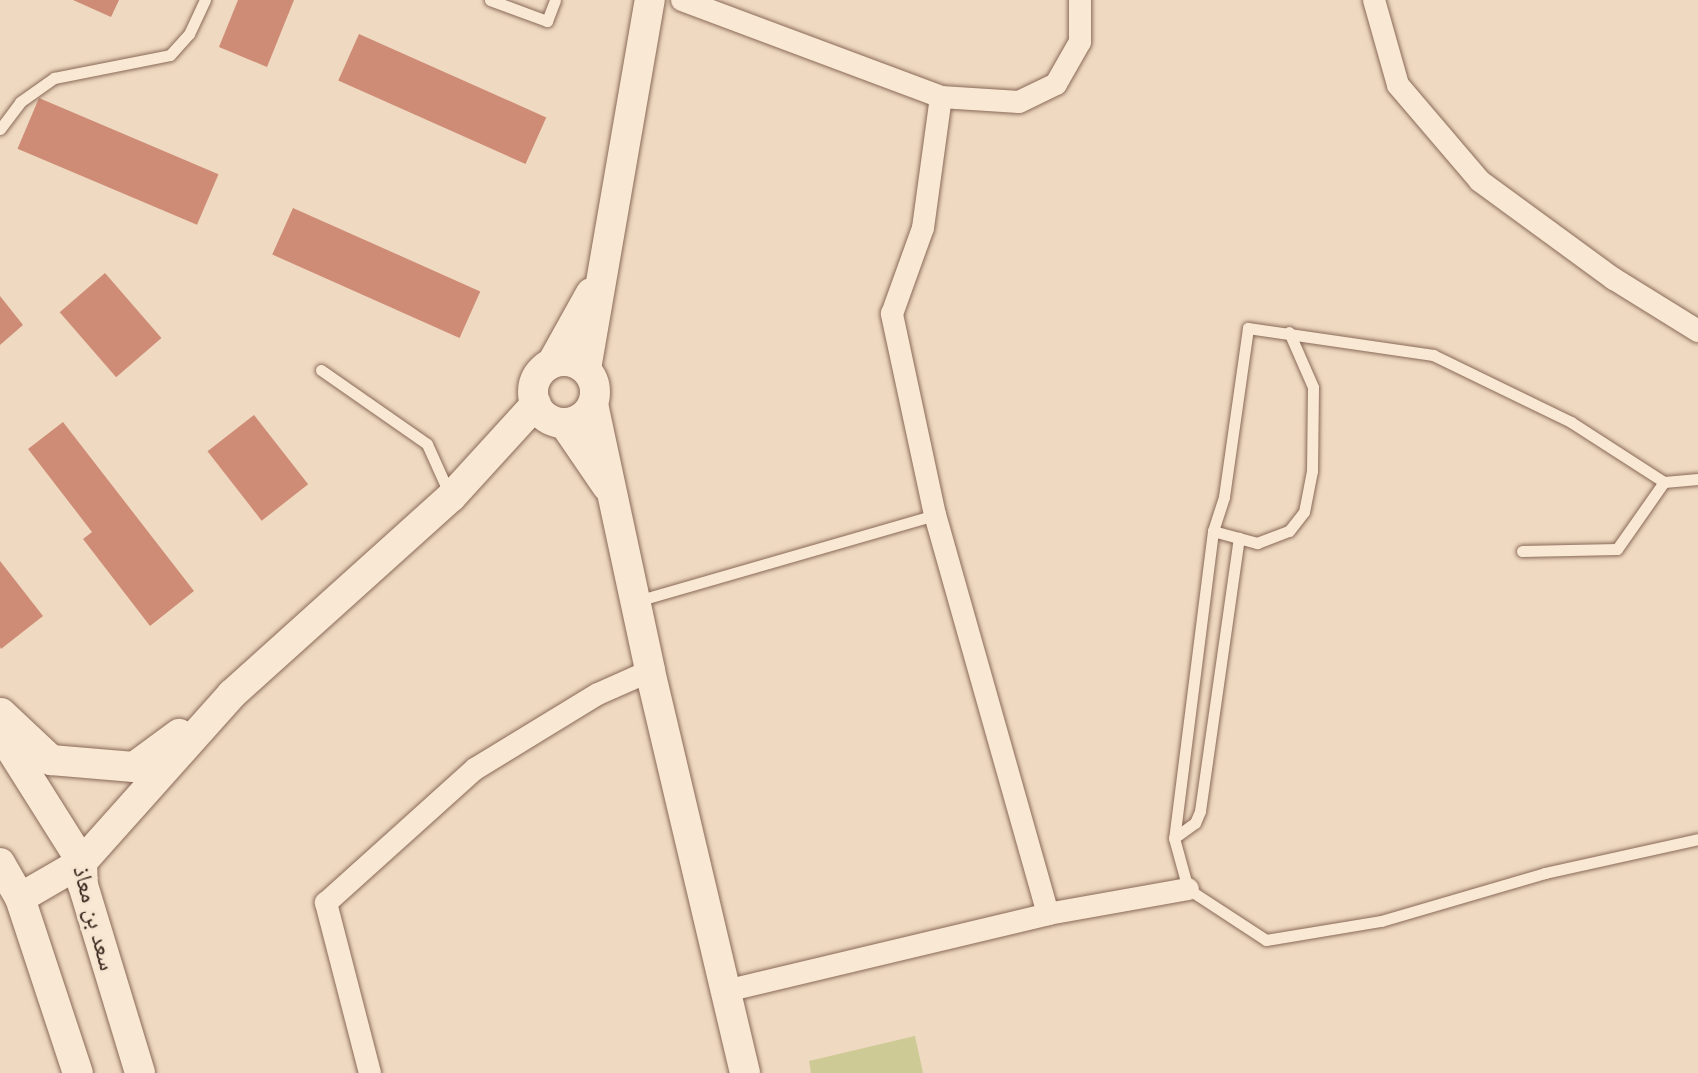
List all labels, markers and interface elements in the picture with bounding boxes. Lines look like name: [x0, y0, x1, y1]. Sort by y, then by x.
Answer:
street label: سعد بن معاذ: [67, 862, 123, 974]

